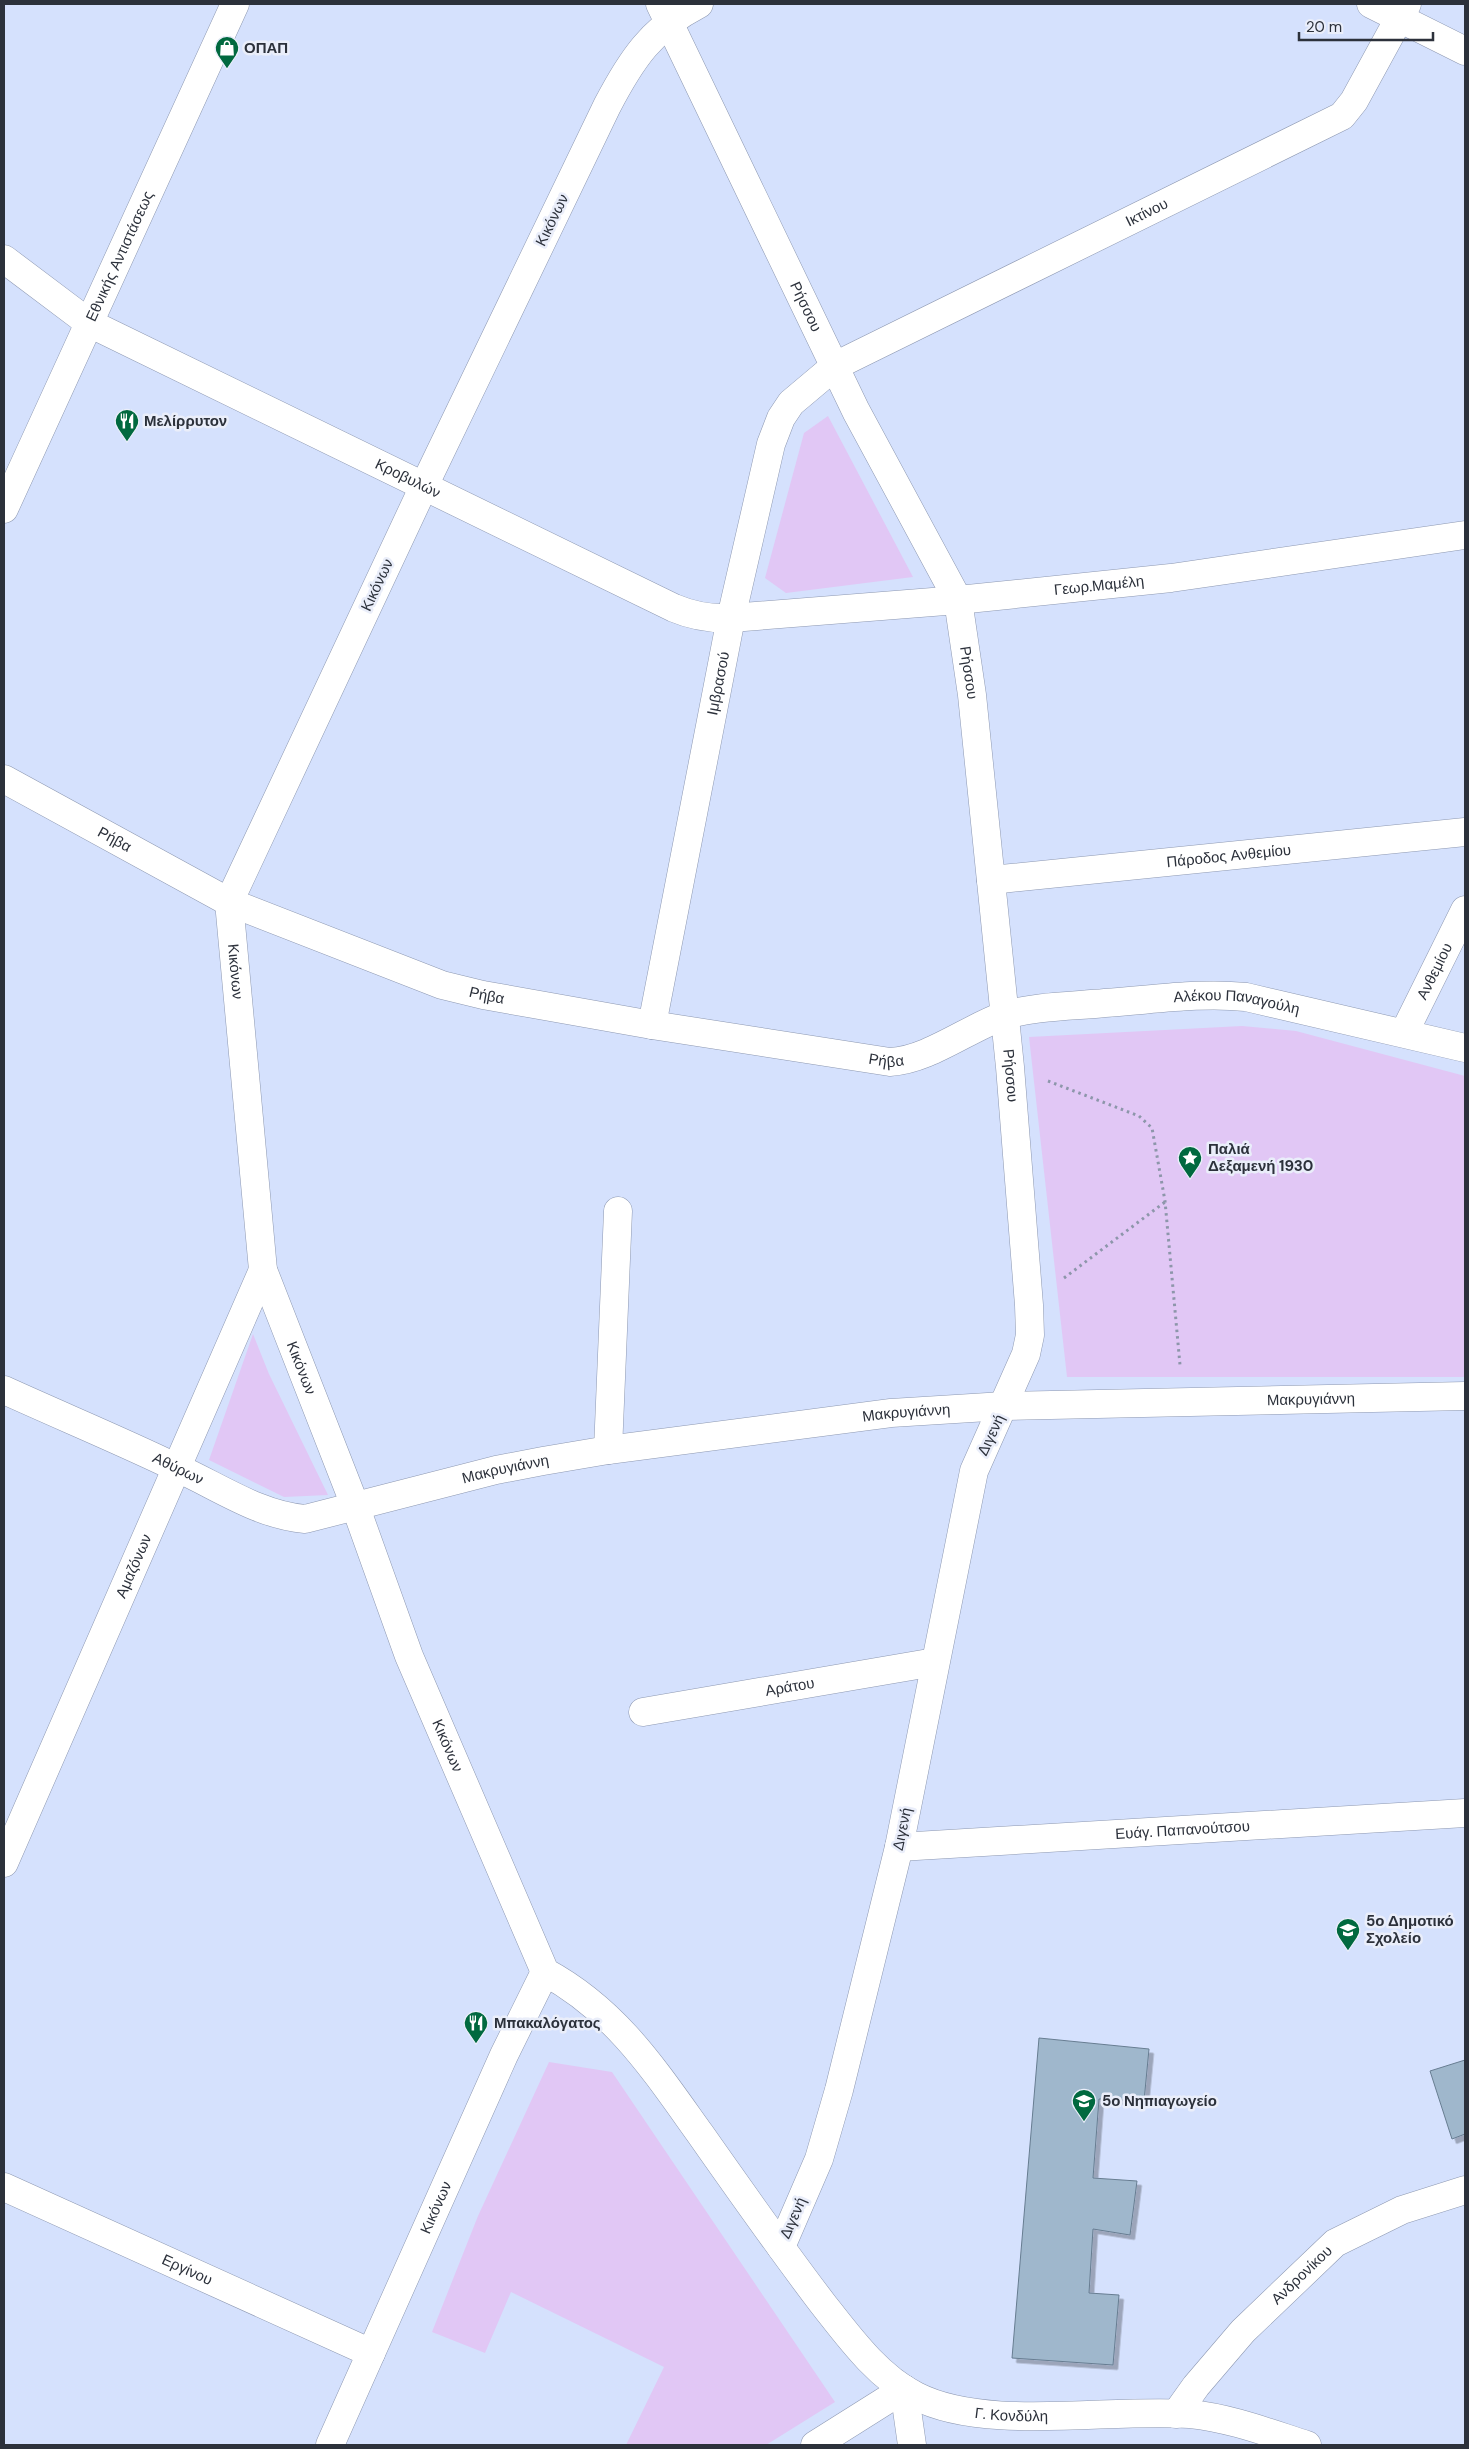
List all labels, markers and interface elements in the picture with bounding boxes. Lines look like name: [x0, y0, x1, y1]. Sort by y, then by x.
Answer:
scale bar: [1299, 10, 1433, 42]
text: 20 m: [1306, 17, 1342, 37]
shop icon: ΟΠΑΠ: [214, 35, 240, 69]
place label: ΟΠΑΠ: [244, 38, 288, 58]
street label: Εθνικής Αντιστάσεως: [81, 188, 158, 325]
street label: Κικόνων: [531, 191, 573, 249]
street label: Ικτίνου: [1122, 193, 1171, 231]
street label: Ρήσσου: [785, 278, 826, 335]
restaurant icon: Μελίρρυτον: [114, 408, 140, 442]
place label: Μελίρρυτον: [144, 411, 227, 431]
street label: Κροβυλών: [372, 454, 444, 503]
street label: Κικόνων: [356, 556, 398, 614]
street label: Γεωρ.Μαμέλη: [1053, 571, 1145, 600]
street label: Ρήσσου: [955, 645, 982, 700]
street label: Ιμβρασού: [702, 650, 734, 717]
street label: Ρήβα: [94, 822, 135, 857]
street label: Πάροδος Ανθεμίου: [1166, 840, 1292, 872]
street label: Ανθεμίου: [1412, 940, 1457, 1003]
street label: Κικόνων: [223, 943, 248, 1000]
street label: Ρήβα: [467, 982, 506, 1009]
street label: Αλέκου Παναγούλη: [1173, 985, 1302, 1019]
street label: Ρήσσου: [998, 1048, 1023, 1103]
street label: Ρήβα: [867, 1049, 906, 1072]
place label: Παλιά Δεξαμενή 1930: [1208, 1139, 1313, 1176]
place icon: Παλιά Δεξαμενή 1930: [1177, 1145, 1203, 1179]
street label: Κικόνων: [282, 1338, 321, 1398]
street label: Μακρυγιάννη: [1267, 1388, 1355, 1410]
street label: Μακρυγιάννη: [861, 1399, 951, 1427]
street label: Διγενή: [973, 1411, 1009, 1459]
street label: Αθύρων: [149, 1448, 207, 1489]
street label: Μακρυγιάννη: [460, 1450, 550, 1488]
street label: Αμαζόνων: [111, 1531, 156, 1601]
street label: Αράτου: [764, 1673, 816, 1701]
street label: Κικόνων: [427, 1716, 468, 1775]
street label: Διγενή: [888, 1806, 916, 1852]
street label: Ευάγ. Παπανούτσου: [1115, 1816, 1250, 1844]
place label: 5ο Δημοτικό Σχολείο: [1366, 1911, 1454, 1948]
school or university icon: 5ο Δημοτικό Σχολείο: [1335, 1917, 1361, 1951]
restaurant icon: Μπακαλόγατος: [463, 2010, 489, 2044]
place label: Μπακαλόγατος: [494, 2013, 601, 2033]
school or university icon: 5ο Νηπιαγωγείο: [1071, 2088, 1097, 2122]
place label: 5ο Νηπιαγωγείο: [1102, 2091, 1217, 2111]
street label: Κικόνων: [415, 2178, 456, 2237]
street label: Διγενή: [775, 2194, 811, 2242]
street label: Ανδρονίκου: [1267, 2241, 1337, 2309]
street label: Εργίνου: [159, 2250, 216, 2290]
street label: Γ. Κονδύλη: [974, 2403, 1048, 2426]

